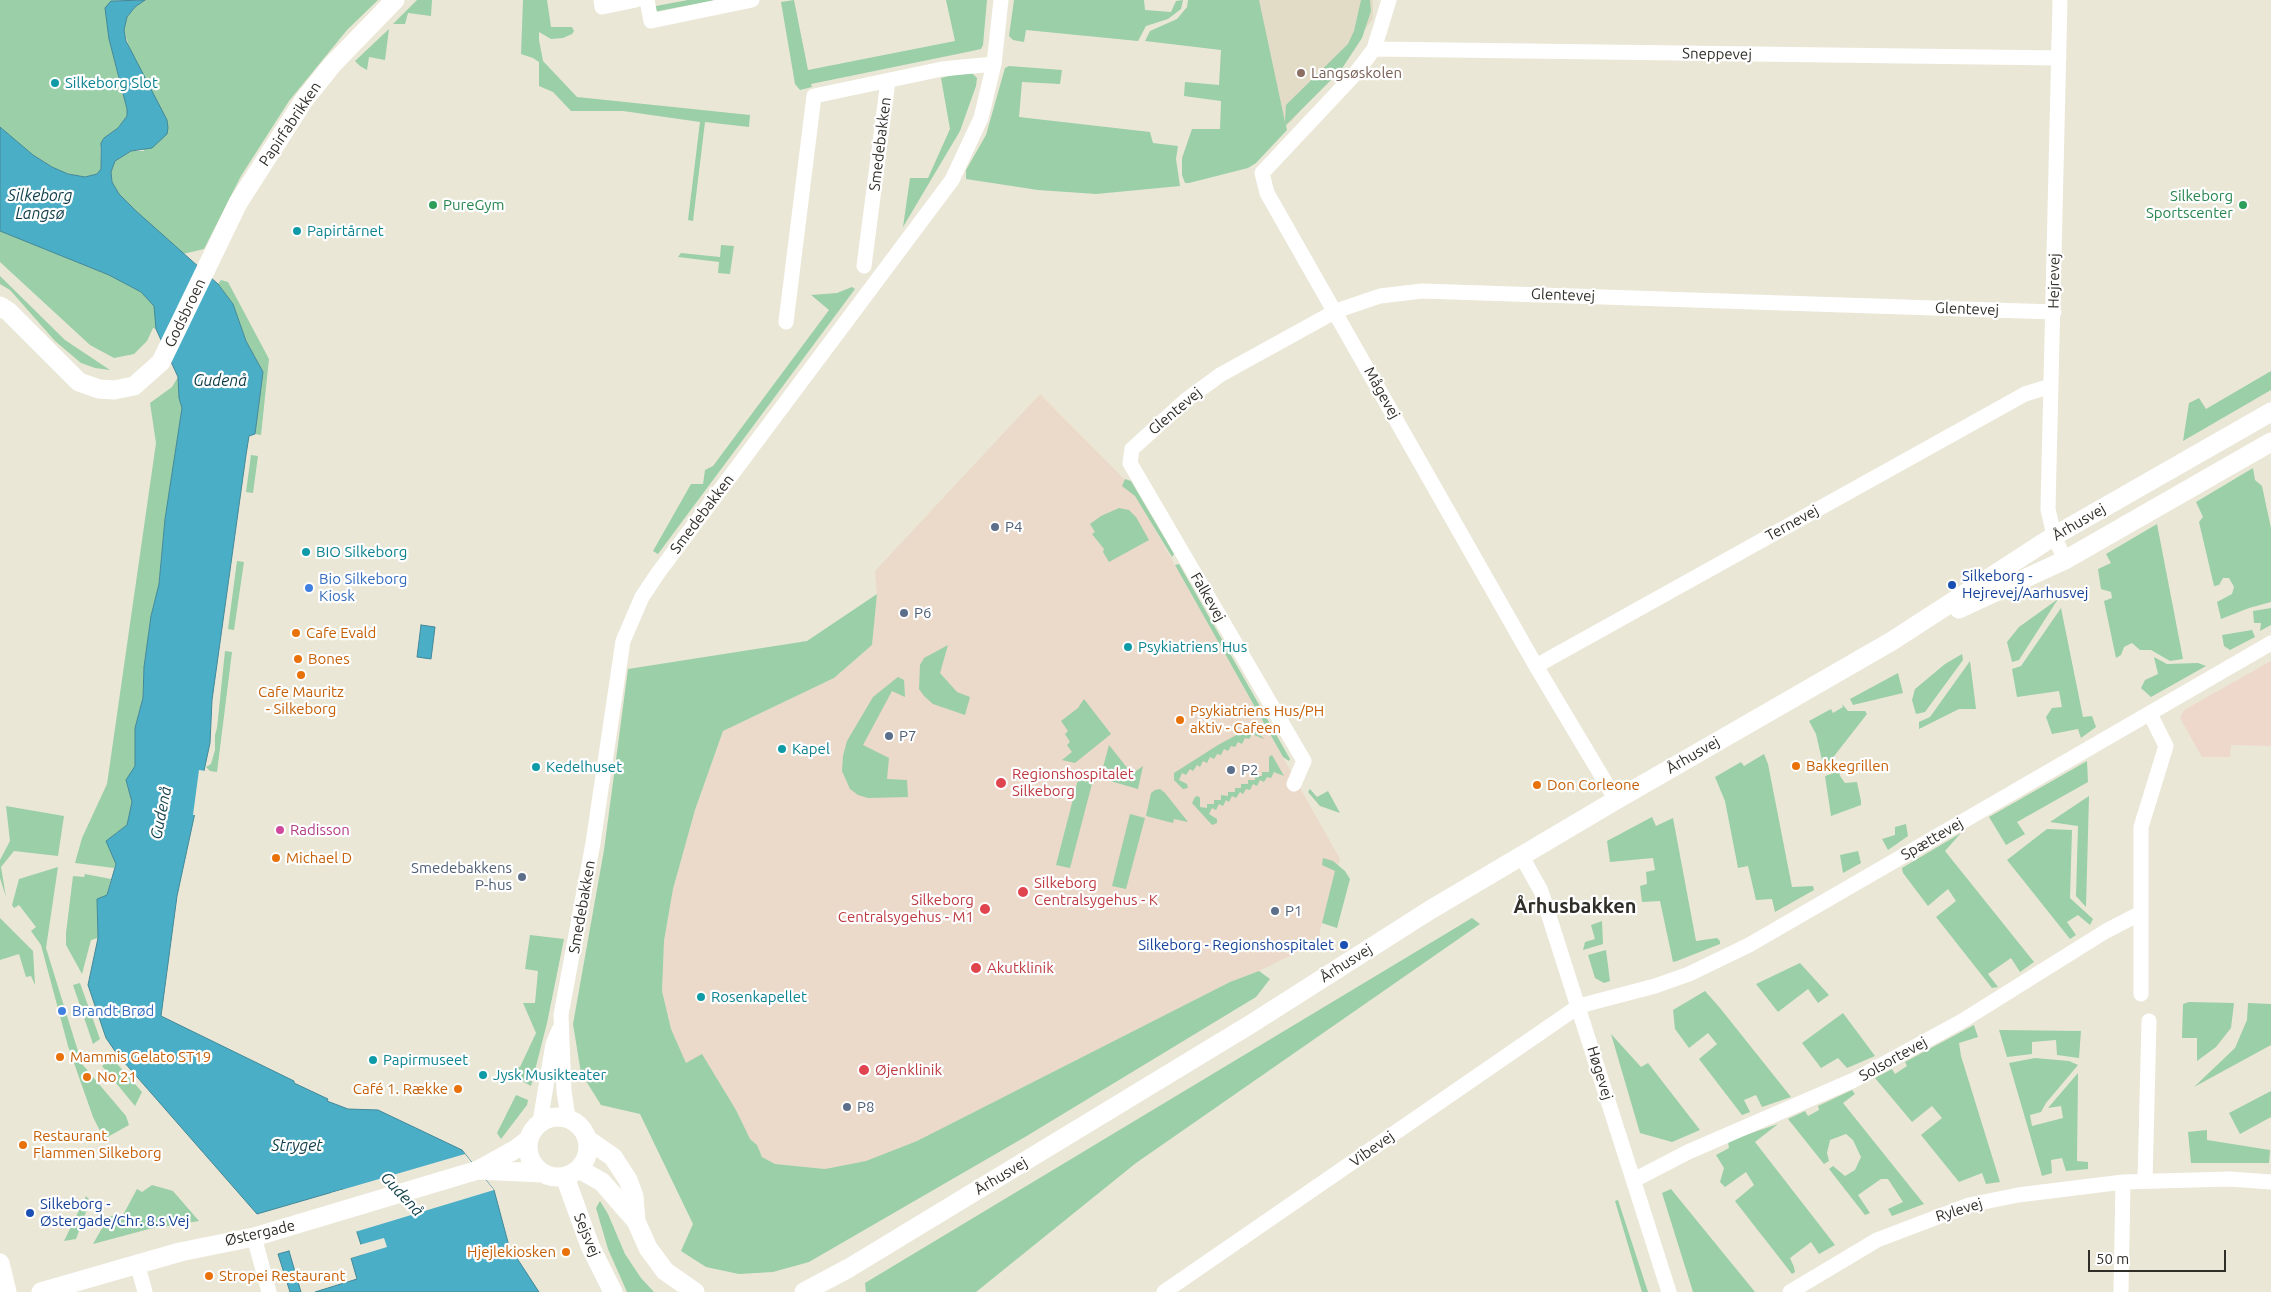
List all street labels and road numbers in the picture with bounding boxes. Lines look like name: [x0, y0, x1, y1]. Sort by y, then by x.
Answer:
street label: Sneppevej: [1682, 44, 1752, 64]
street label: Papirfabrikken: [255, 78, 325, 170]
street label: Smedebakken: [865, 96, 895, 192]
street label: Hejrevej: [2045, 253, 2063, 309]
street label: Godsbroen: [161, 276, 209, 350]
street label: Glentevej: [1531, 285, 1595, 305]
street label: Glentevej: [1935, 299, 1999, 319]
street label: Mågevej: [1360, 364, 1404, 422]
street label: Glentevej: [1145, 384, 1205, 438]
street label: Smedebakken: [666, 471, 738, 557]
street label: Århusvej: [2049, 500, 2109, 544]
street label: Ternevej: [1762, 501, 1822, 545]
street label: Falkevej: [1187, 569, 1229, 625]
street label: Århusvej: [1663, 733, 1723, 777]
street label: Spættevej: [1898, 814, 1966, 864]
street label: Smedebakken: [565, 859, 599, 955]
street label: Århusvej: [1317, 940, 1375, 986]
street label: Solsortevej: [1856, 1033, 1930, 1085]
street label: Høgevej: [1583, 1044, 1617, 1102]
street label: Vibevej: [1346, 1127, 1398, 1171]
street label: Århusvej: [971, 1153, 1031, 1199]
street label: Rylevej: [1933, 1194, 1985, 1226]
street label: Sejsvej: [570, 1211, 604, 1259]
street label: Østergade: [223, 1216, 297, 1250]

